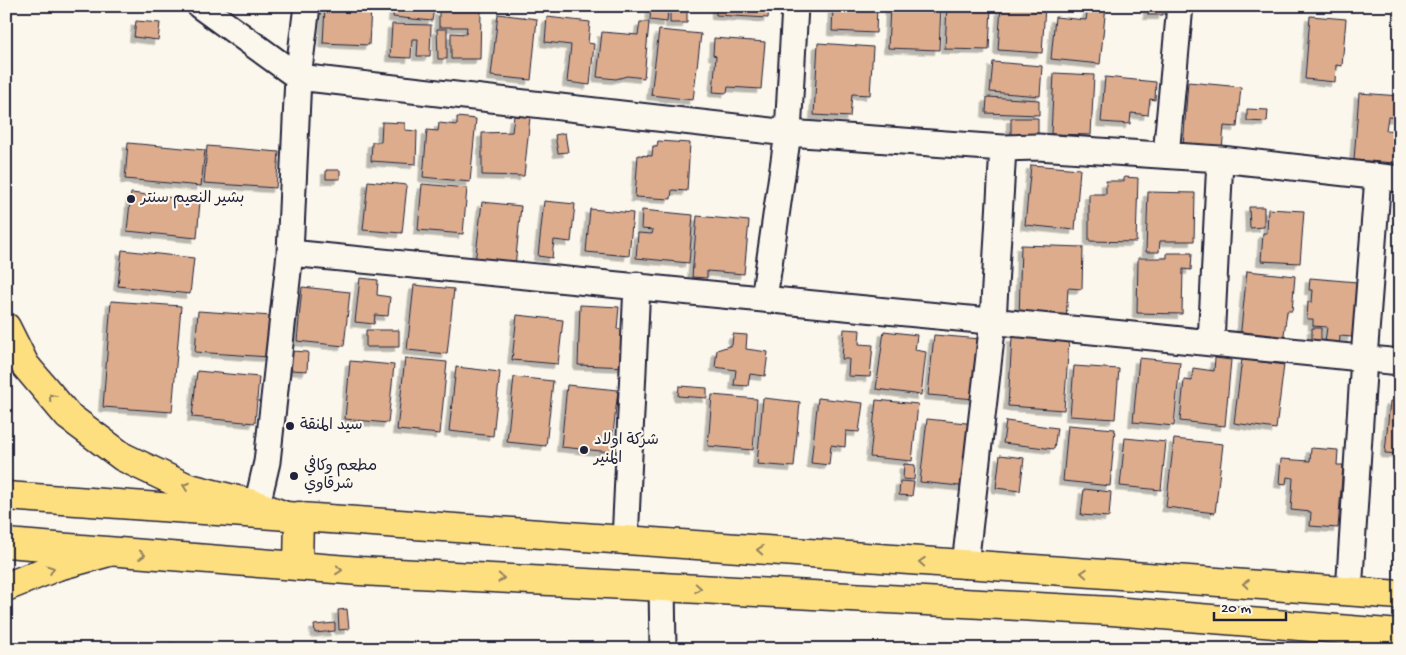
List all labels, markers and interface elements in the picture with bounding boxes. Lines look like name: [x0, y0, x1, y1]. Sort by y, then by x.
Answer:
place label: بشير النعيم سنتر: [139, 190, 245, 209]
marker: بشير النعيم سنتر: [125, 193, 137, 205]
one-way arrow: [50, 394, 58, 403]
place label: سيد المنقة: [300, 416, 363, 436]
marker: سيد المنقة: [284, 420, 296, 432]
place label: شركة اولاد المنير: [592, 431, 659, 469]
marker: شركة اولاد المنير: [578, 444, 590, 456]
place label: مطعم وكافي شرقاوي: [304, 455, 377, 495]
marker: مطعم وكافي شرقاوي: [288, 470, 300, 482]
one-way arrow: [182, 482, 191, 492]
one-way arrow: [756, 545, 764, 556]
one-way arrow: [138, 549, 146, 560]
one-way arrow: [918, 557, 926, 568]
one-way arrow: [335, 564, 343, 575]
one-way arrow: [47, 565, 55, 575]
one-way arrow: [1080, 567, 1088, 578]
one-way arrow: [497, 573, 505, 584]
one-way arrow: [1242, 579, 1250, 590]
one-way arrow: [695, 583, 703, 594]
scale bar: [1214, 590, 1286, 622]
text: 20 m: [1221, 600, 1251, 618]

